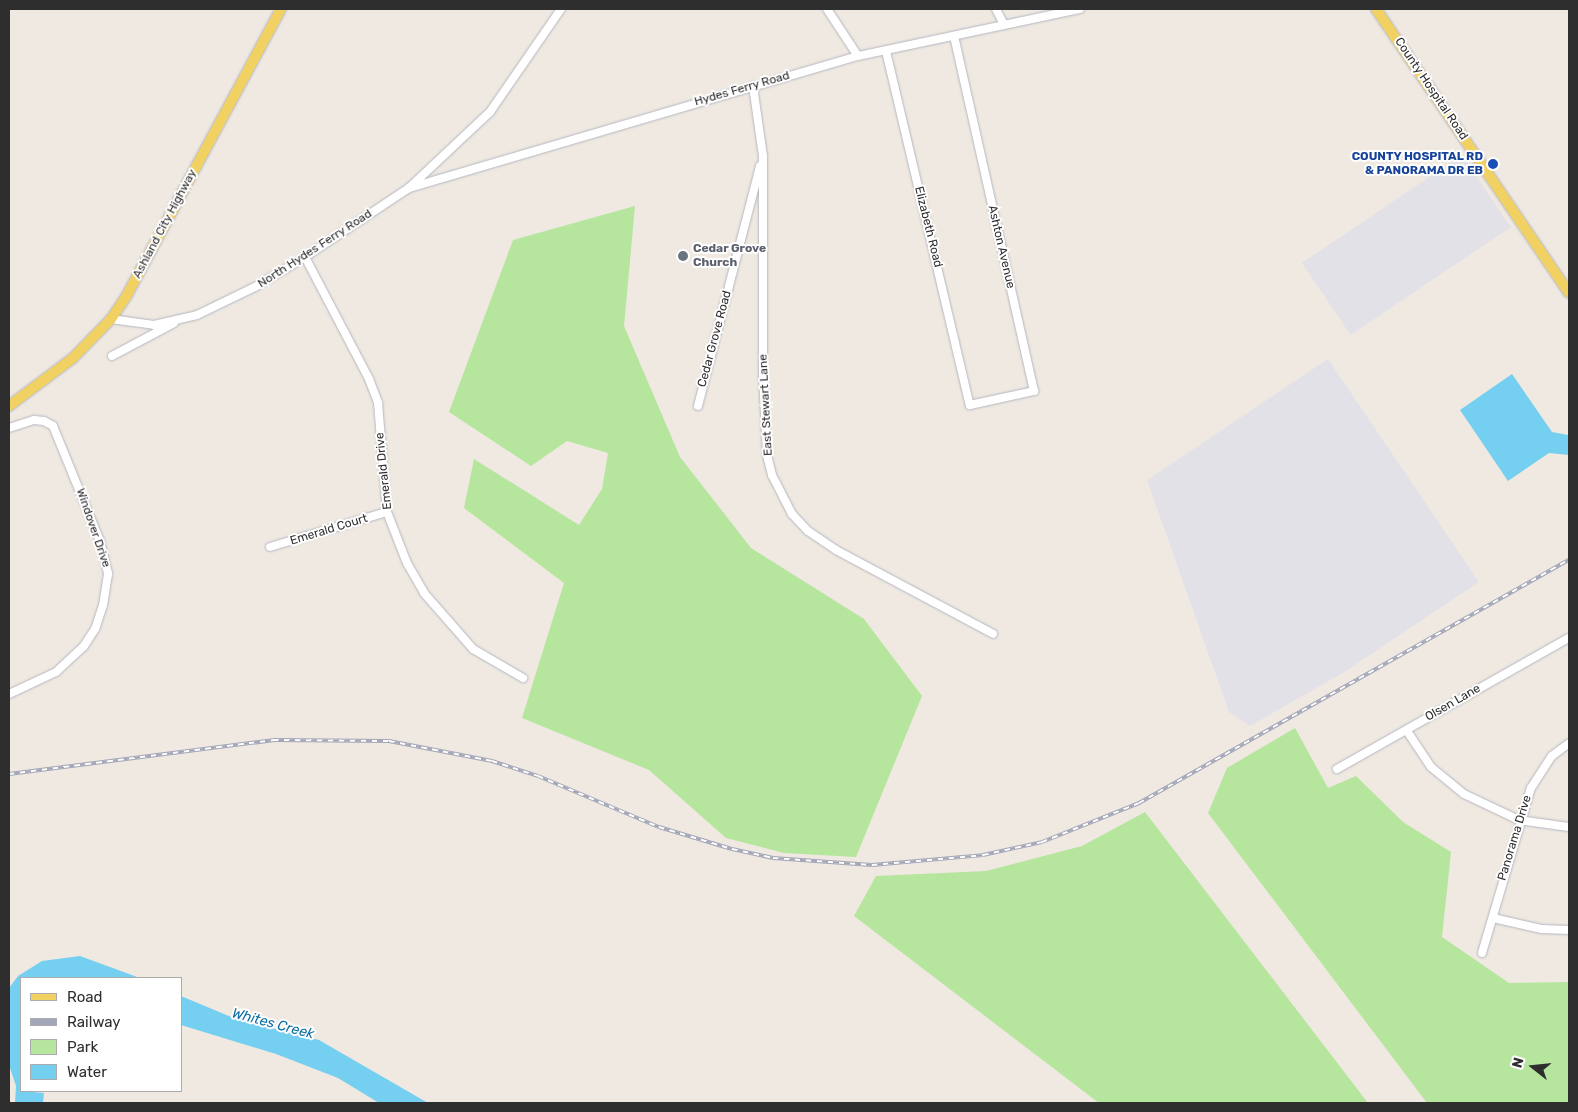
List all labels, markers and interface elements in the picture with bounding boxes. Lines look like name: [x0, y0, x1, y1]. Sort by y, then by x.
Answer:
street label: County Hospital Road: [1391, 35, 1471, 143]
street label: Hydes Ferry Road: [693, 68, 791, 110]
place label: COUNTY HOSPITAL RD & PANORAMA DR EB: [1351, 150, 1483, 178]
marker: COUNTY HOSPITAL RD & PANORAMA DR EB: [1487, 158, 1499, 170]
street label: Ashland City Highway: [130, 167, 200, 281]
street label: Elizabeth Road: [911, 185, 945, 269]
street label: Ashton Avenue: [984, 204, 1018, 290]
street label: North Hydes Ferry Road: [255, 207, 375, 291]
place label: Cedar Grove Church: [693, 242, 766, 270]
marker: Cedar Grove Church: [677, 250, 689, 262]
street label: Cedar Grove Road: [695, 289, 735, 389]
street label: East Stewart Lane: [756, 354, 776, 456]
street label: Emerald Drive: [373, 432, 395, 510]
street label: Windover Drive: [73, 486, 113, 570]
street label: Emerald Court: [289, 511, 369, 549]
street label: Olsen Lane: [1423, 681, 1483, 725]
street label: Panorama Drive: [1495, 794, 1535, 882]
legend: [20, 977, 182, 1092]
text: Road: [67, 988, 103, 1006]
water label: Whites Creek: [230, 1005, 316, 1043]
text: Railway: [67, 1013, 121, 1031]
text: Park: [67, 1038, 98, 1056]
north arrow: [1508, 1042, 1558, 1092]
text: N: [1509, 1056, 1528, 1070]
text: Water: [67, 1063, 107, 1081]

